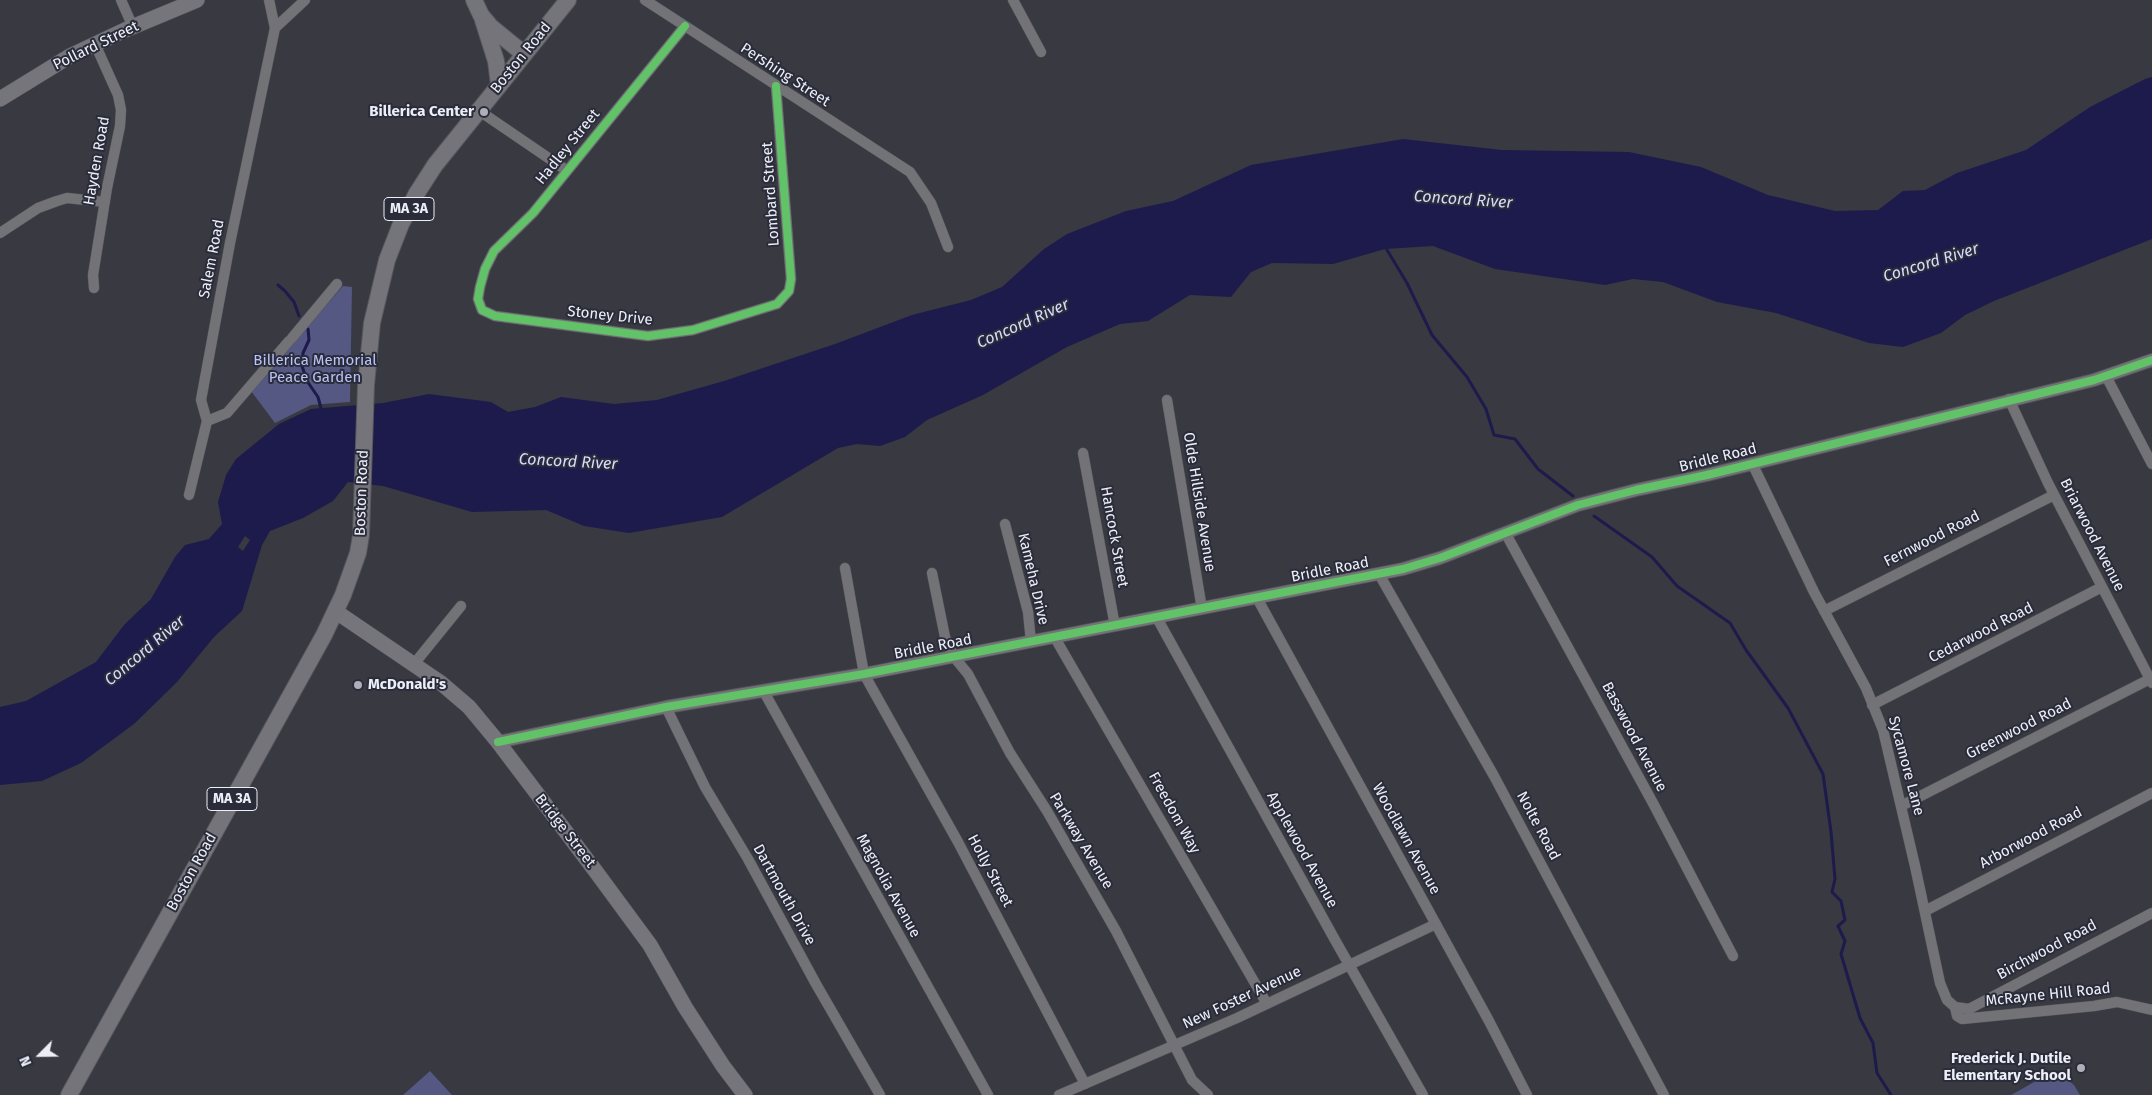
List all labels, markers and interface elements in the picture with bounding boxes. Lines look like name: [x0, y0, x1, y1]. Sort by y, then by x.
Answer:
street label: Pollard Street: [50, 18, 142, 74]
street label: Boston Road: [487, 19, 555, 97]
street label: Pershing Street: [737, 39, 833, 111]
place label: Billerica Center: [369, 103, 474, 121]
marker: Billerica Center: [478, 106, 490, 118]
street label: Hadley Street: [532, 106, 604, 188]
street label: Hayden Road: [80, 115, 114, 207]
street label: Lombard Street: [758, 141, 784, 247]
water label: Concord River: [1413, 187, 1513, 213]
road number: MA 3A: [384, 198, 434, 220]
street label: Salem Road: [196, 218, 228, 300]
water label: Concord River: [1881, 239, 1981, 287]
water label: Concord River: [974, 295, 1072, 353]
street label: Stoney Drive: [567, 303, 653, 329]
park label: Billerica Memorial Peace Garden: [253, 352, 377, 387]
street label: Olde Hillside Avenue: [1179, 431, 1219, 573]
street label: Bridle Road: [1677, 440, 1759, 476]
street label: Boston Road: [352, 450, 372, 536]
water label: Concord River: [518, 450, 618, 474]
street label: Briarwood Avenue: [2056, 476, 2128, 594]
street label: Hancock Street: [1096, 485, 1132, 589]
street label: Fernwood Road: [1881, 507, 1983, 571]
street label: Kameha Drive: [1014, 531, 1052, 627]
street label: Bridle Road: [1289, 554, 1371, 586]
street label: Cedarwood Road: [1926, 599, 2036, 667]
water label: Concord River: [101, 612, 189, 690]
street label: Bridle Road: [892, 631, 974, 663]
place label: McDonald's: [368, 676, 446, 694]
marker: McDonald's: [352, 679, 364, 691]
street label: Basswood Avenue: [1597, 679, 1671, 795]
street label: Greenwood Road: [1963, 695, 2075, 763]
street label: Sycamore Lane: [1884, 714, 1928, 818]
street label: Freedom Way: [1144, 769, 1204, 857]
street label: Woodlawn Avenue: [1368, 780, 1444, 898]
road number: MA 3A: [207, 788, 257, 811]
street label: Applewood Avenue: [1263, 789, 1341, 911]
street label: Nolte Road: [1512, 789, 1564, 863]
street label: Parkway Avenue: [1045, 790, 1117, 892]
street label: Bridge Street: [531, 791, 599, 871]
street label: Arborwood Road: [1977, 803, 2085, 873]
street label: Boston Road: [163, 830, 221, 914]
street label: Magnolia Avenue: [852, 831, 924, 941]
street label: Holly Street: [963, 832, 1017, 910]
street label: Dartmouth Drive: [749, 841, 819, 949]
street label: Birchwood Road: [1994, 916, 2100, 984]
street label: New Foster Avenue: [1180, 963, 1304, 1033]
street label: McRayne Hill Road: [1985, 979, 2111, 1011]
north arrow: [15, 1030, 65, 1080]
place label: Frederick J. Dutile Elementary School: [1943, 1050, 2071, 1085]
text: N: [16, 1053, 35, 1069]
marker: Frederick J. Dutile Elementary School: [2075, 1062, 2087, 1074]

